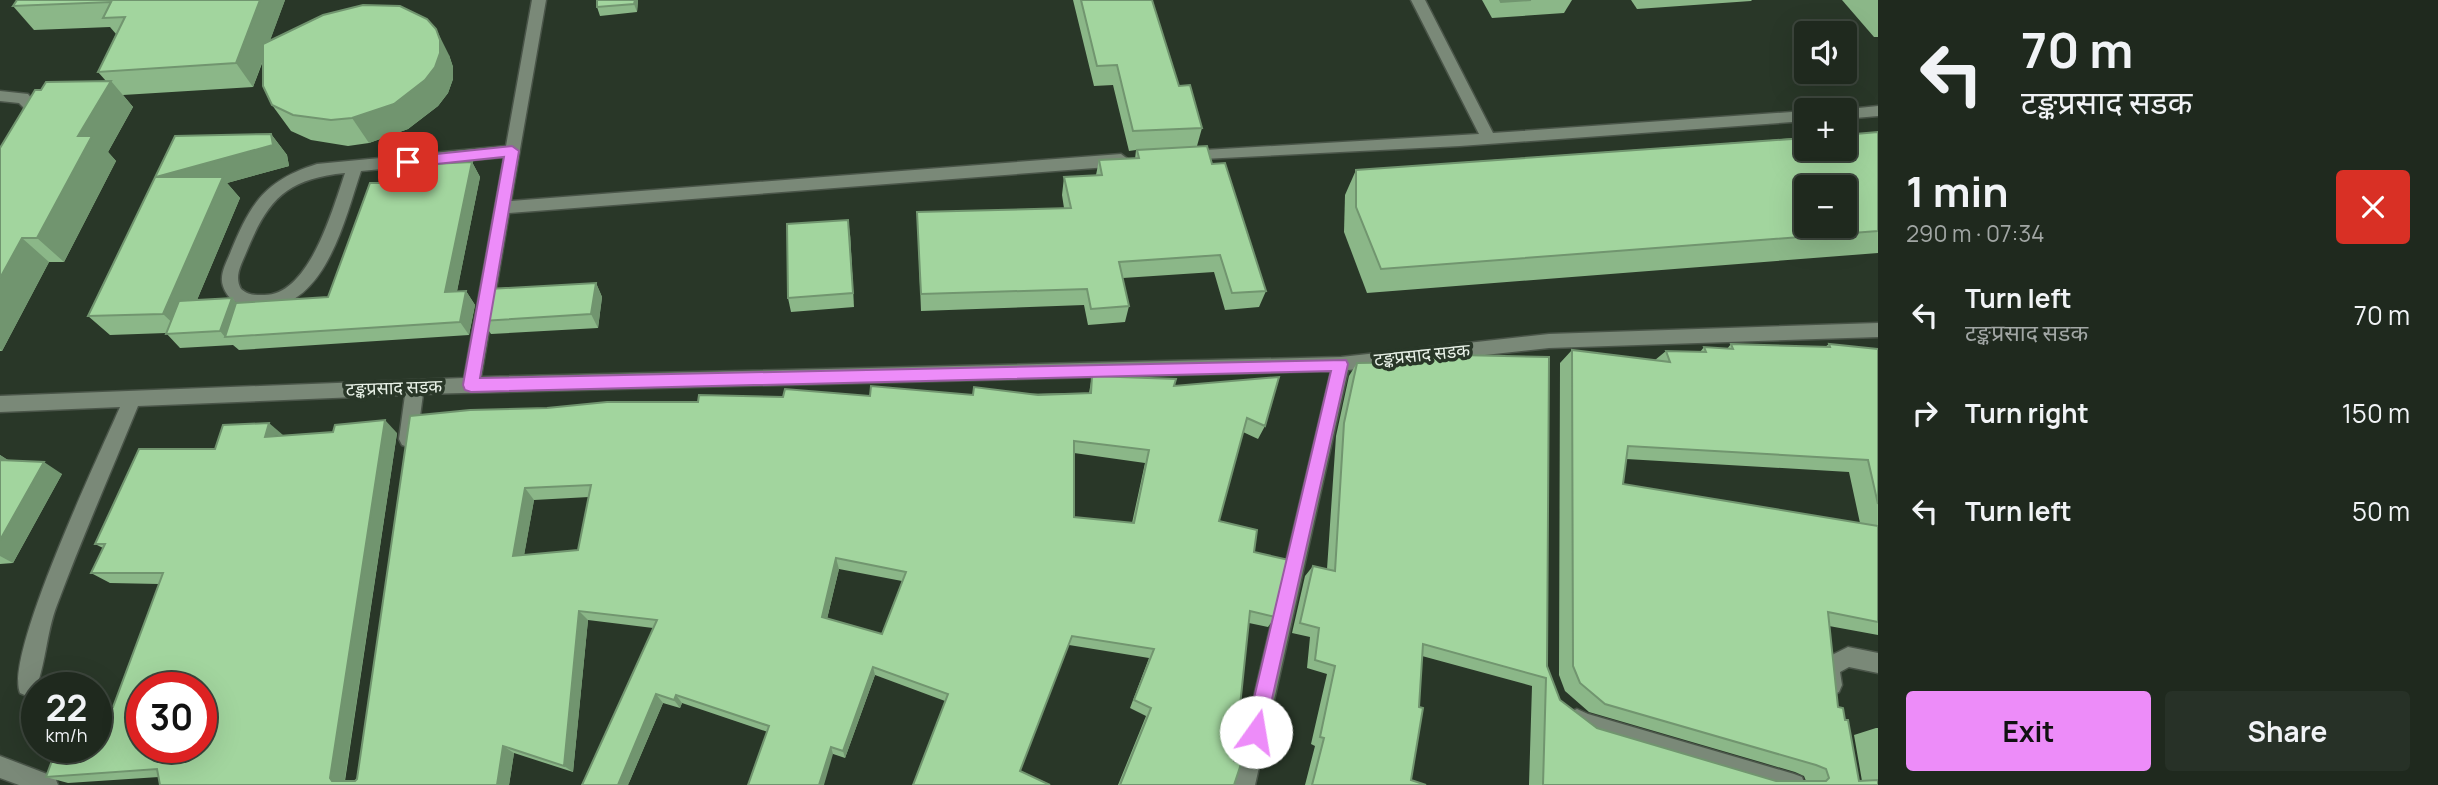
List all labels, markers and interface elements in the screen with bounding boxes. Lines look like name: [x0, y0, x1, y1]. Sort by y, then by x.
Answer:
text: 70 m: [2021, 16, 2133, 83]
map controls: [1794, 21, 1857, 238]
button: sound: [1794, 21, 1857, 84]
icon: left: [1906, 28, 1997, 119]
text: टङ्कप्रसाद सडक: [2021, 80, 2192, 124]
button: +: [1794, 98, 1857, 161]
pin: [378, 132, 438, 192]
icon: arrive: [389, 143, 427, 181]
text: 1 min: [1906, 162, 2009, 220]
button: close: [2336, 170, 2410, 244]
button: −: [1794, 175, 1857, 238]
text: 290 m · 07:34: [1906, 217, 2045, 249]
text: Turn left: [1965, 280, 2072, 316]
icon: left: [1906, 296, 1944, 334]
text: 70 m: [2354, 297, 2410, 333]
text: टङ्कप्रसाद सडक: [1965, 316, 2088, 348]
street label: टङ्कप्रसाद सडक: [1373, 337, 1472, 371]
street label: टङ्कप्रसाद सडक: [345, 373, 444, 401]
icon: right: [1906, 394, 1944, 432]
text: Turn right: [1965, 395, 2089, 431]
text: 150 m: [2342, 395, 2410, 431]
icon: left: [1906, 492, 1944, 530]
text: Turn left: [1965, 493, 2072, 529]
text: 50 m: [2352, 493, 2410, 529]
speed limit sign: 30: [126, 672, 217, 763]
text: 22: [46, 684, 87, 732]
button: Exit: [1906, 691, 2151, 771]
button: Share: [2165, 691, 2410, 771]
position arrow: [1219, 695, 1293, 769]
text: km/h: [46, 723, 87, 747]

